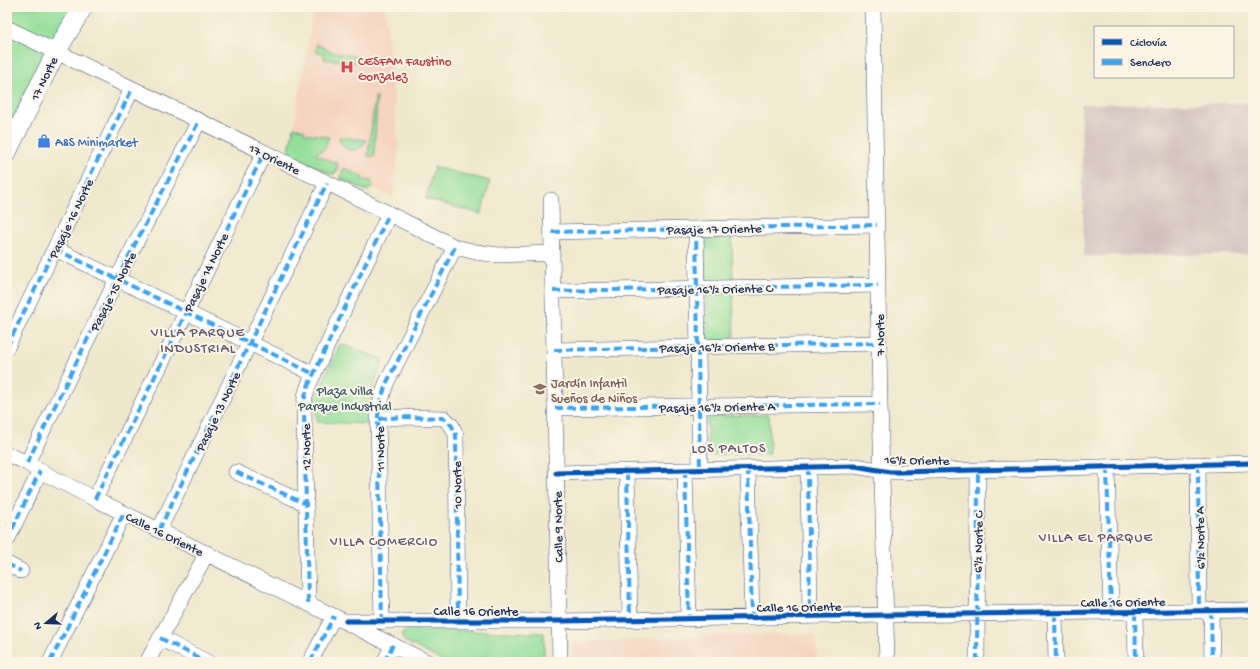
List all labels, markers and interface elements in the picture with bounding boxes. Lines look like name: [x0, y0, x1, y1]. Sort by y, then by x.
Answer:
legend: [1094, 26, 1234, 78]
text: Ciclovía: [1130, 37, 1167, 51]
street label: 17 Norte: [28, 54, 62, 104]
place label: CESFAM Faustino Gonzalez: [358, 55, 452, 85]
text: Sendero: [1130, 57, 1171, 71]
hospital icon: CESFAM Faustino Gonzalez: [339, 59, 355, 75]
shop icon: A&S Minimarket: [36, 133, 52, 149]
place label: A&S Minimarket: [55, 136, 139, 151]
street label: 17 Oriente: [245, 141, 302, 179]
street label: Pasaje 16 Norte: [46, 177, 98, 262]
street label: Pasaje 17 Oriente: [665, 222, 762, 239]
street label: Pasaje 14 Norte: [181, 231, 233, 316]
street label: Pasaje 15 Norte: [87, 250, 141, 335]
street label: Pasaje 16½ Oriente C: [656, 282, 774, 299]
street label: 7 Norte: [874, 314, 889, 357]
district label: VILLA PARQUE INDUSTRIAL: [150, 325, 246, 358]
street label: Pasaje 16½ Oriente B: [658, 340, 775, 357]
street label: Pasaje 13 Norte: [193, 370, 245, 455]
place label: Jardín Infantil Sueños de Niños: [551, 377, 638, 407]
school or university icon: Jardín Infantil Sueños de Niños: [532, 381, 548, 397]
park label: Plaza Villa Parque Industrial: [297, 385, 392, 415]
street label: Pasaje 16½ Oriente A: [658, 400, 777, 417]
street label: 12 Norte: [300, 423, 315, 471]
street label: 11 Norte: [374, 426, 389, 473]
district label: LOS PALTOS: [692, 441, 766, 458]
street label: 16½ Oriente: [883, 453, 950, 470]
street label: 10 Norte: [451, 461, 466, 510]
street label: Calle 9 Norte: [551, 491, 568, 563]
street label: 6½ Norte A: [1193, 505, 1210, 569]
street label: Calle 16 Oriente: [122, 510, 206, 561]
street label: 6½ Norte C: [971, 510, 988, 573]
district label: VILLA EL PARQUE: [1038, 530, 1154, 547]
district label: VILLA COMERCIO: [329, 534, 438, 551]
street label: Calle 16 Oriente: [1080, 595, 1166, 612]
street label: Calle 16 Oriente: [756, 600, 842, 617]
north arrow: [26, 603, 66, 643]
street label: Calle 16 Oriente: [434, 605, 519, 620]
text: N: [32, 620, 45, 631]

